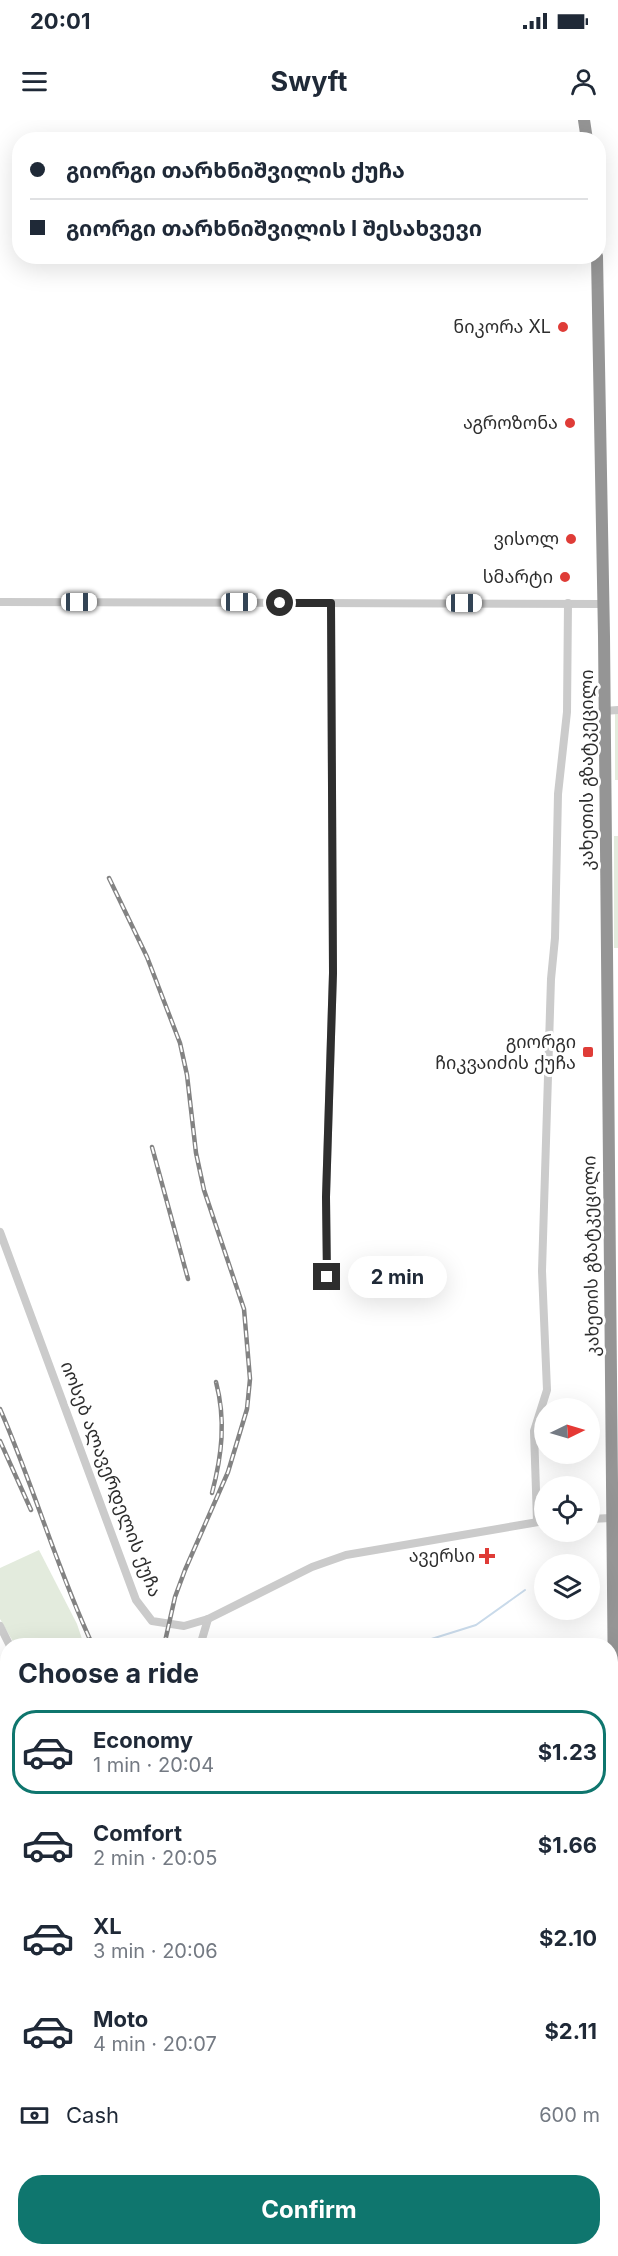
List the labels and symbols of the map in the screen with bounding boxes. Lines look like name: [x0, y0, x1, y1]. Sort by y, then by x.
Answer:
place label: ნიკორა XL: [453, 316, 551, 338]
marker: ნიკორა XL: [556, 320, 570, 334]
place label: აგროზონა: [463, 412, 558, 434]
marker: აგროზონა: [563, 416, 577, 430]
place label: ვისოლ: [493, 528, 559, 550]
marker: ვისოლ: [564, 532, 578, 546]
place label: სმარტი: [483, 566, 553, 588]
marker: სმარტი: [558, 570, 572, 584]
route start: [266, 589, 293, 616]
car: [61, 593, 97, 611]
car: [221, 593, 257, 611]
car: [446, 594, 482, 612]
street label: კახეთის გზატკეცილი: [576, 669, 598, 871]
place label: გიორგი ჩიკვაიძის ქუჩა: [435, 1031, 576, 1074]
marker: გიორგი ჩიკვაიძის ქუჩა: [581, 1045, 595, 1059]
street label: კახეთის გზატკეცილი: [578, 1155, 604, 1357]
callout: 2 min: [348, 1256, 447, 1298]
route end: [313, 1263, 340, 1290]
street label: იოსებ ალავერდელის ქუჩა: [56, 1358, 166, 1600]
north arrow: [534, 1398, 600, 1464]
place label: ავერსი: [409, 1545, 475, 1567]
marker: ავერსი: [480, 1549, 494, 1563]

